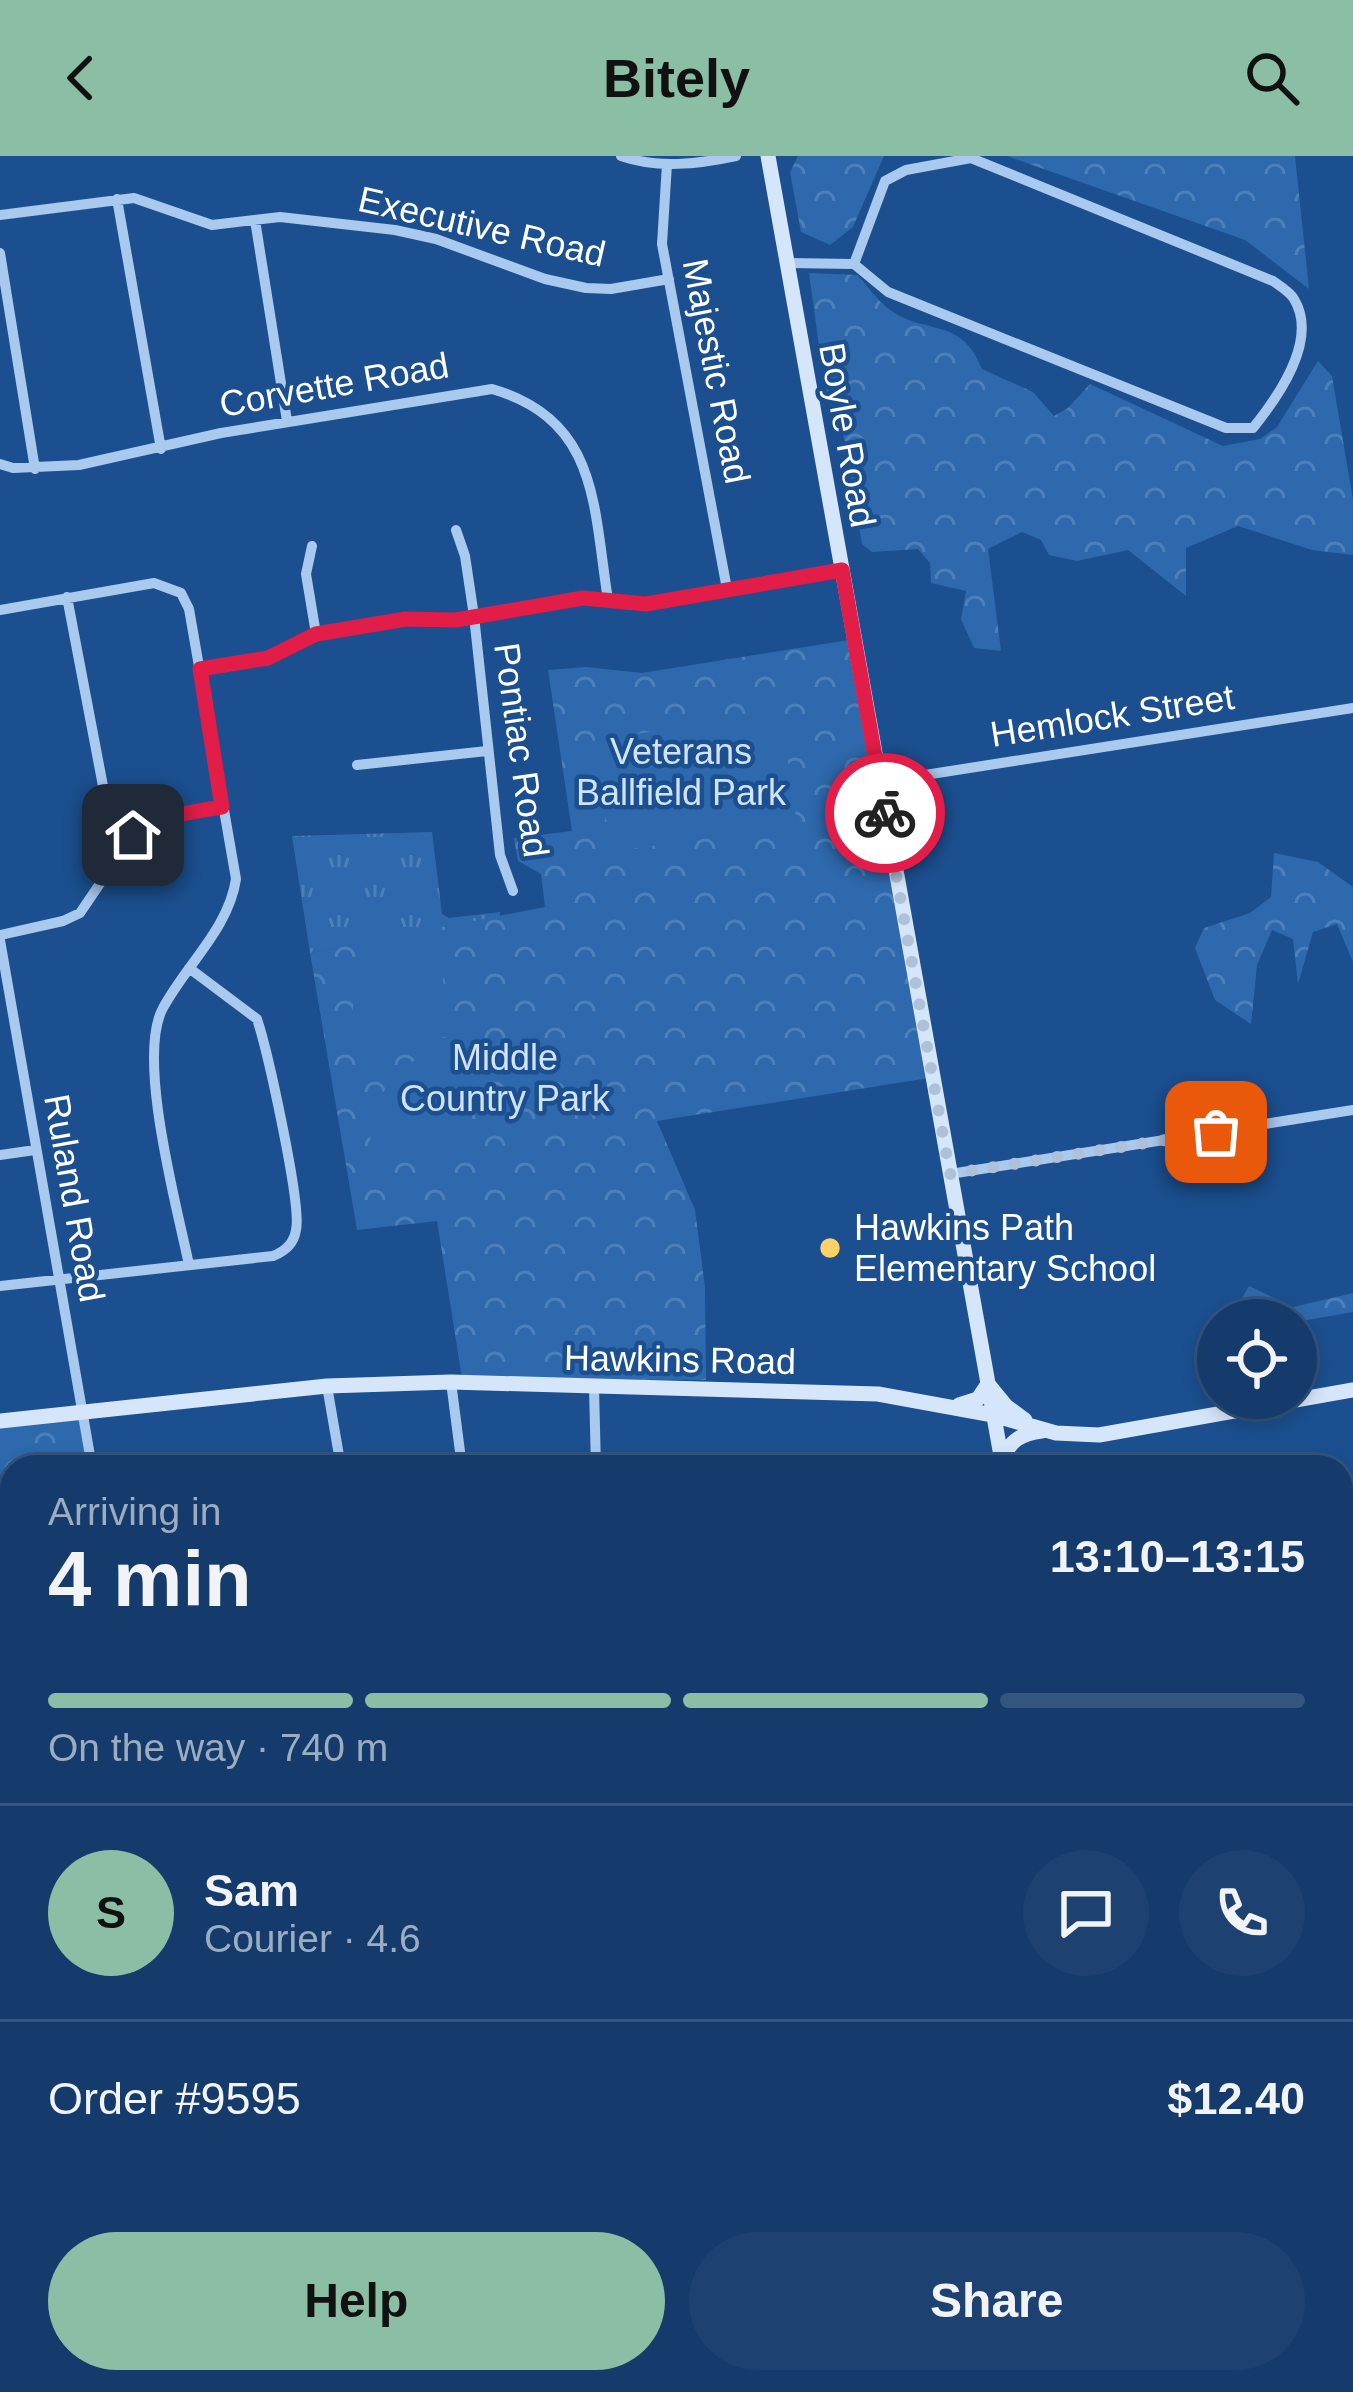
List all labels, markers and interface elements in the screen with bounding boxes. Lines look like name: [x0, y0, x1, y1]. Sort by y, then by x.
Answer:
icon: back: [48, 45, 114, 111]
icon: search: [1239, 45, 1305, 111]
text: Bitely: [603, 48, 750, 108]
street label: Executive Road: [354, 178, 609, 275]
street label: Majestic Road: [675, 255, 758, 487]
street label: Boyle Road: [811, 340, 884, 530]
street label: Corvette Road: [216, 344, 452, 425]
street label: Pontiac Road: [486, 640, 557, 860]
street label: Hemlock Street: [987, 676, 1237, 755]
park label: Veterans Ballfield Park: [576, 731, 787, 813]
courier: [825, 753, 945, 873]
icon: bike: [852, 780, 918, 846]
pin: [82, 784, 184, 886]
icon: home: [100, 802, 166, 868]
park label: Middle Country Park: [400, 1037, 611, 1119]
pin: [1165, 1081, 1267, 1183]
street label: Ruland Road: [36, 1091, 113, 1305]
icon: bag: [1183, 1099, 1249, 1165]
place label: Hawkins Path Elementary School: [854, 1207, 1156, 1289]
marker: Hawkins Path Elementary School: [817, 1235, 843, 1261]
map controls: [1197, 1299, 1317, 1419]
button: locate: [1197, 1299, 1317, 1419]
street label: Hawkins Road: [564, 1337, 796, 1382]
text: Arriving in: [48, 1490, 221, 1533]
text: 13:10–13:15: [1050, 1531, 1305, 1582]
text: 4 min: [48, 1535, 252, 1623]
text: On the way · 740 m: [48, 1726, 388, 1769]
button: chat: [1023, 1850, 1149, 1976]
button: phone: [1179, 1850, 1305, 1976]
text: Sam: [204, 1865, 299, 1916]
text: S: [96, 1887, 126, 1938]
text: Courier · 4.6: [204, 1917, 421, 1960]
text: Order #9595: [48, 2073, 301, 2124]
text: $12.40: [1167, 2073, 1305, 2124]
button: Help: [48, 2232, 665, 2370]
button: Share: [689, 2232, 1305, 2370]

